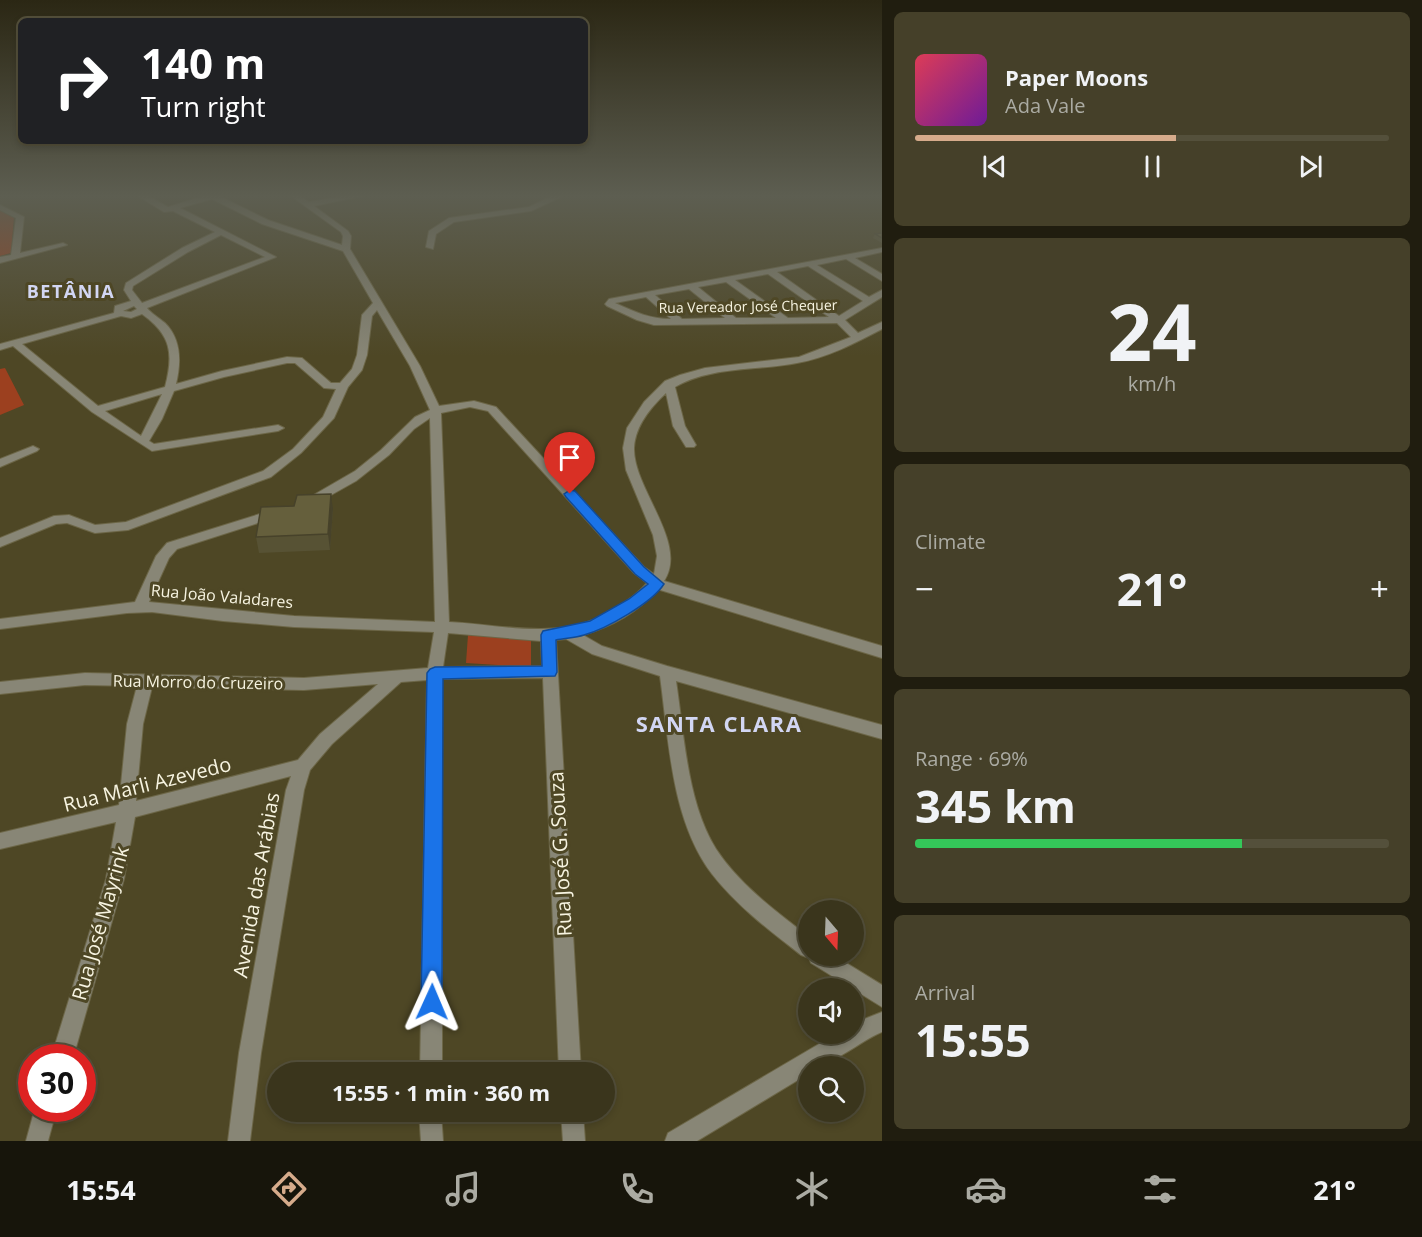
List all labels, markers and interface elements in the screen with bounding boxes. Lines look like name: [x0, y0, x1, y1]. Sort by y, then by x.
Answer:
text: 140 m: [141, 34, 265, 91]
icon: right: [42, 42, 120, 120]
text: Paper Moons: [1005, 62, 1148, 92]
text: Turn right: [141, 88, 266, 125]
text: Ada Vale: [1005, 92, 1086, 119]
icon: previous: [978, 150, 1011, 183]
icon: pause: [1136, 150, 1169, 183]
icon: next: [1294, 150, 1327, 183]
text: 24: [1107, 278, 1197, 384]
district label: BETÂNIA: [27, 279, 115, 303]
street label: Rua Vereador José Chequer: [658, 295, 838, 317]
text: km/h: [1128, 370, 1176, 397]
pin: [544, 432, 595, 494]
icon: arrive: [553, 441, 586, 474]
text: Climate: [915, 528, 986, 555]
text: 21°: [1117, 558, 1187, 619]
text: −: [915, 566, 934, 611]
text: +: [1370, 566, 1389, 611]
street label: Rua João Valadares: [150, 579, 294, 613]
street label: Rua Morro do Cruzeiro: [113, 670, 283, 694]
district label: SANTA CLARA: [636, 708, 802, 738]
text: Range · 69%: [915, 745, 1028, 772]
street label: Rua Marli Azevedo: [60, 750, 234, 818]
street label: Rua José G. Souza: [542, 771, 578, 937]
text: 345 km: [915, 775, 1076, 836]
street label: Avenida das Arábias: [226, 790, 286, 980]
street label: Rua José Mayrink: [65, 842, 135, 1003]
north arrow: [798, 900, 864, 966]
map controls: [798, 900, 864, 1122]
position arrow: [400, 970, 464, 1034]
button: sound: [798, 978, 864, 1044]
text: Arrival: [915, 979, 975, 1006]
text: 15:55: [915, 1009, 1031, 1070]
speed limit sign: 30: [18, 1044, 96, 1122]
button: search: [798, 1056, 864, 1122]
text: 15:55 · 1 min · 360 m: [332, 1077, 550, 1107]
icon: directions: [268, 1168, 310, 1210]
icon: music: [442, 1168, 484, 1210]
icon: phone: [616, 1168, 658, 1210]
icon: climate: [791, 1168, 833, 1210]
icon: car: [965, 1168, 1007, 1210]
icon: filters: [1139, 1168, 1181, 1210]
text: 15:54: [66, 1171, 136, 1208]
text: 21°: [1313, 1171, 1356, 1208]

